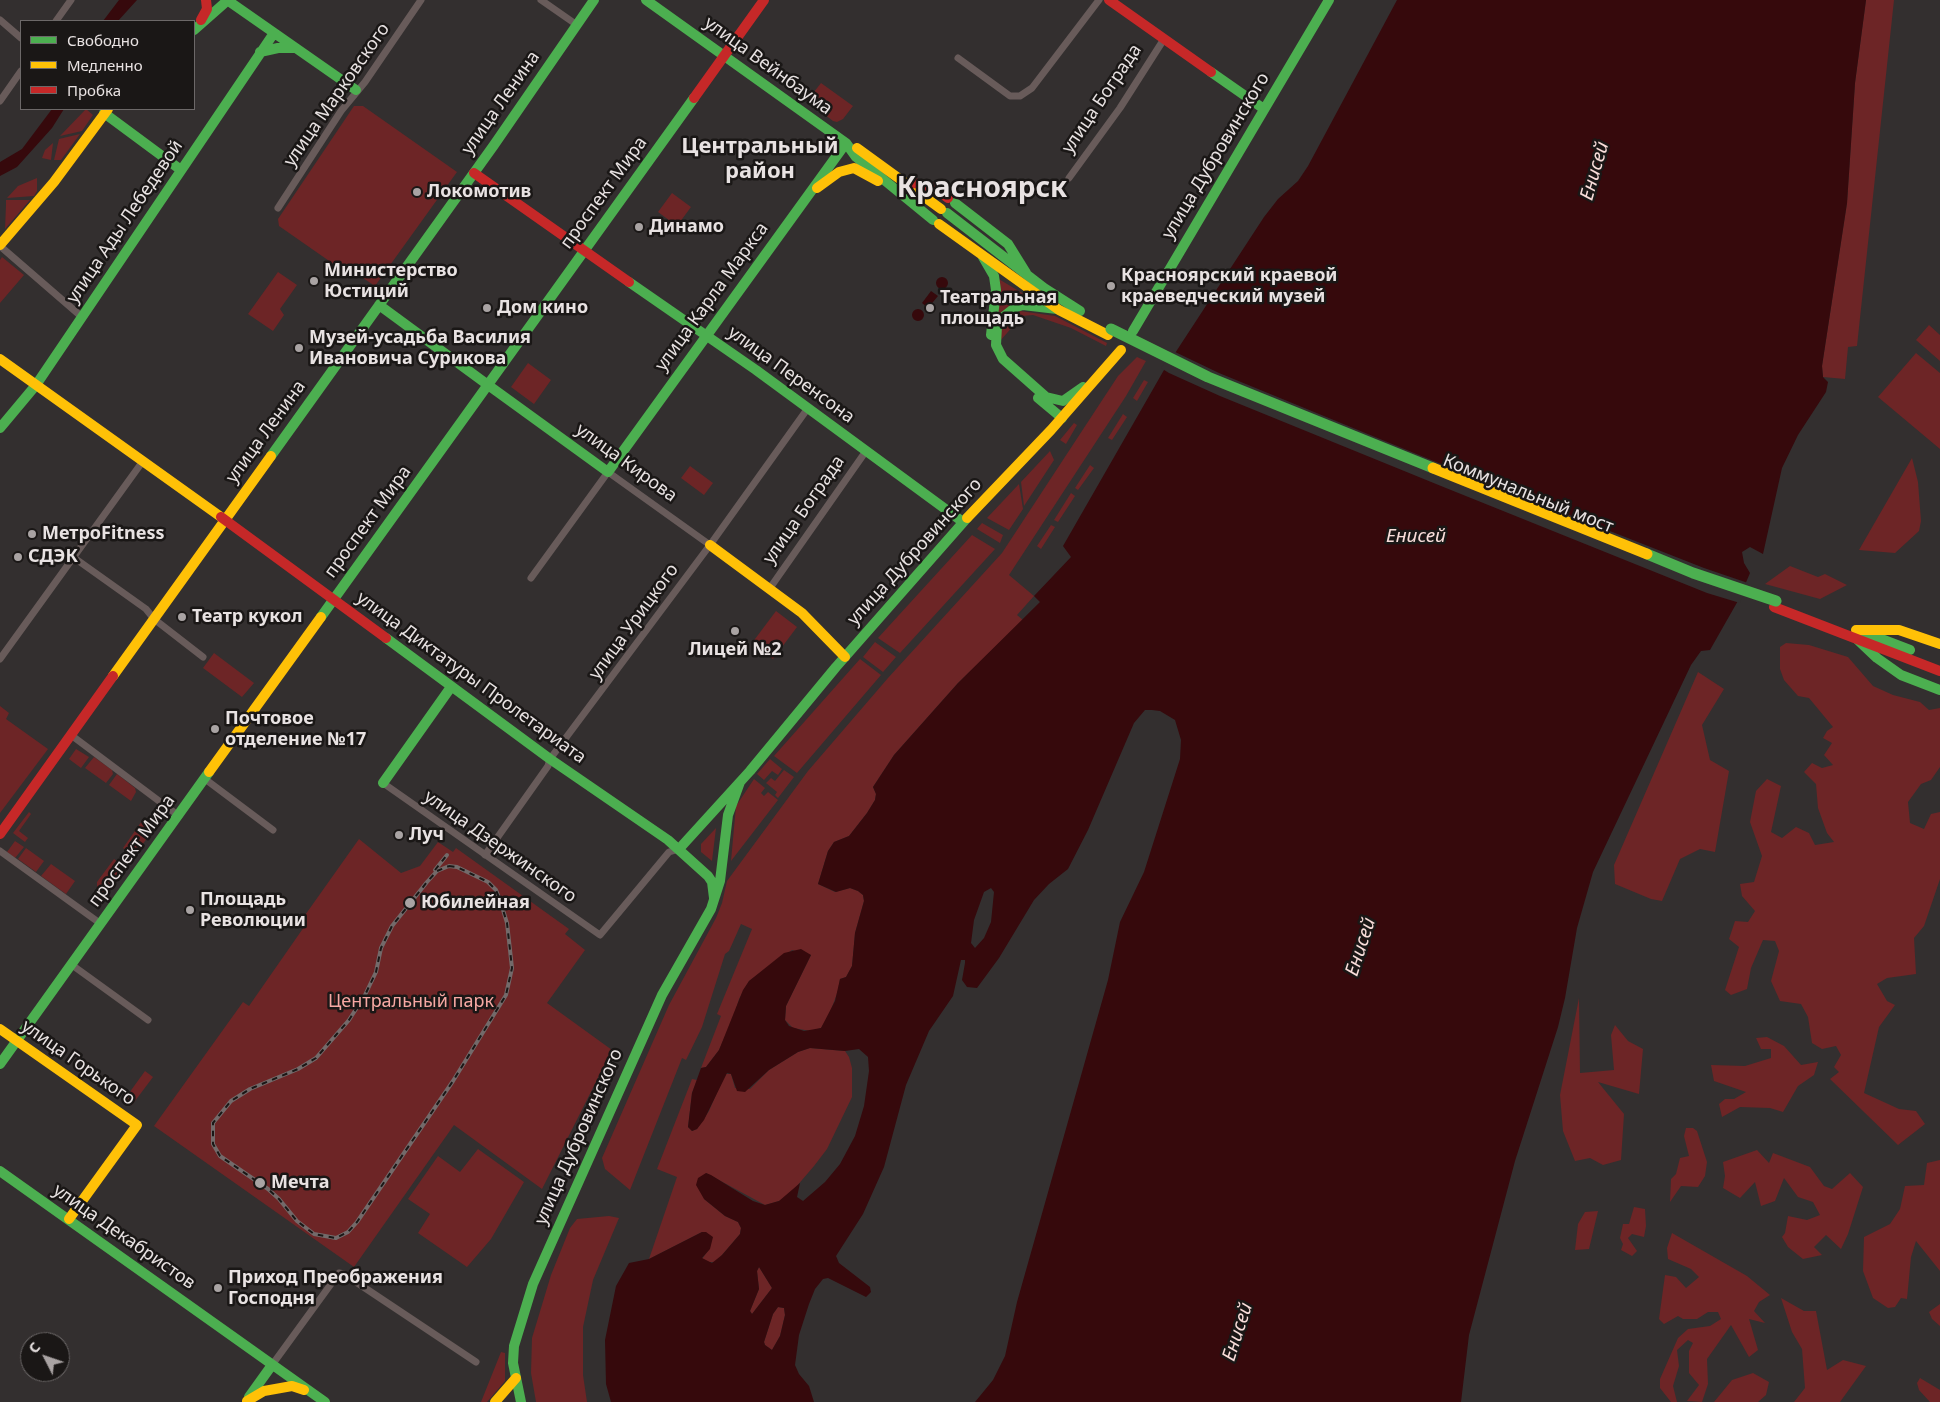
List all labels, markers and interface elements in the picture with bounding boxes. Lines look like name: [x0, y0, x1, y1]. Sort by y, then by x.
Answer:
street label: улица Вейнбаума: [700, 12, 836, 120]
street label: улица Марковского: [279, 19, 395, 171]
legend: [20, 20, 195, 110]
text: Свободно: [67, 30, 139, 50]
street label: улица Бограда: [1057, 40, 1147, 158]
street label: улица Ленина: [457, 47, 545, 159]
text: Медленно: [67, 55, 143, 75]
street label: улица Дубровинского: [1158, 69, 1274, 243]
text: Пробка: [67, 80, 121, 100]
street label: проспект Мира: [556, 133, 652, 253]
district label: Центральный район: [681, 134, 839, 185]
street label: улица Ады Лебедевой: [62, 136, 188, 308]
water label: Енисей: [1576, 139, 1614, 203]
district label: Красноярск: [897, 172, 1067, 206]
place label: Локомотив: [427, 181, 531, 203]
marker: Локомотив: [411, 186, 423, 198]
place label: Динамо: [649, 216, 724, 238]
street label: улица Карла Маркса: [651, 219, 773, 375]
marker: Динамо: [633, 221, 645, 233]
place label: Министерство Юстиций: [324, 260, 458, 302]
place label: Красноярский краевой краеведческий музей: [1121, 265, 1337, 308]
marker: Министерство Юстиций: [308, 275, 320, 287]
marker: Красноярский краевой краеведческий музей: [1105, 280, 1117, 292]
place label: Театральная площадь: [940, 287, 1057, 330]
place label: Дом кино: [497, 297, 588, 319]
marker: Дом кино: [481, 302, 493, 314]
marker: Театральная площадь: [924, 302, 936, 314]
street label: улица Перенсона: [723, 322, 859, 428]
place label: Музей-усадьба Василия Ивановича Сурикова: [309, 327, 531, 369]
marker: Музей-усадьба Василия Ивановича Сурикова: [293, 342, 305, 354]
street label: улица Ленина: [222, 377, 310, 487]
street label: улица Кирова: [571, 419, 681, 507]
street label: Коммунальный мост: [1440, 450, 1616, 538]
street label: улица Бограда: [759, 452, 849, 568]
street label: проспект Мира: [320, 462, 416, 582]
street label: улица Дубровинского: [843, 474, 987, 630]
place label: МетроFitness: [42, 523, 165, 545]
water label: Енисей: [1386, 526, 1446, 548]
marker: МетроFitness: [26, 528, 38, 540]
place label: СДЭК: [28, 546, 78, 568]
marker: СДЭК: [12, 551, 24, 563]
street label: улица Урицкого: [585, 560, 683, 684]
street label: улица Диктатуры Пролетариата: [352, 587, 590, 769]
place label: Театр кукол: [192, 606, 302, 628]
marker: Театр кукол: [176, 611, 188, 623]
marker: Лицей №2: [729, 625, 741, 637]
place label: Лицей №2: [688, 639, 782, 661]
place label: Почтовое отделение №17: [225, 708, 366, 751]
marker: Почтовое отделение №17: [209, 723, 221, 735]
street label: улица Дзержинского: [420, 786, 580, 908]
street label: проспект Мира: [84, 791, 180, 911]
place label: Луч: [409, 824, 444, 846]
marker: Луч: [393, 829, 405, 841]
place label: Площадь Революции: [200, 889, 306, 932]
place label: Юбилейная: [421, 892, 530, 914]
marker: Юбилейная: [403, 896, 417, 910]
marker: Площадь Революции: [184, 904, 196, 916]
water label: Енисей: [1341, 915, 1381, 979]
park label: Центральный парк: [328, 991, 494, 1013]
street label: улица Горького: [17, 1016, 139, 1110]
street label: улица Дубровинского: [530, 1046, 628, 1228]
place label: Мечта: [271, 1172, 330, 1194]
marker: Мечта: [253, 1176, 267, 1190]
street label: улица Декабристов: [49, 1180, 199, 1294]
place label: Приход Преображения Господня: [228, 1267, 443, 1310]
marker: Приход Преображения Господня: [212, 1282, 224, 1294]
water label: Енисей: [1218, 1300, 1258, 1364]
north arrow: [20, 1332, 70, 1382]
text: С: [24, 1338, 44, 1357]

